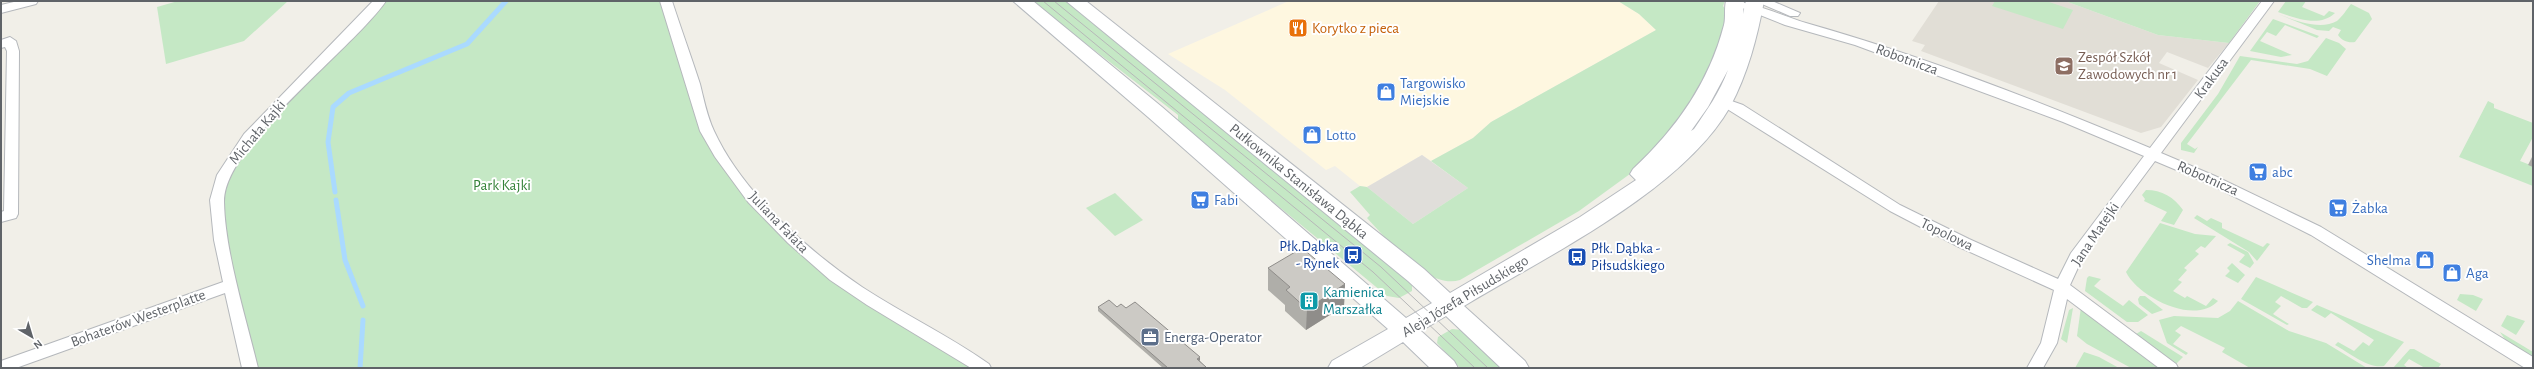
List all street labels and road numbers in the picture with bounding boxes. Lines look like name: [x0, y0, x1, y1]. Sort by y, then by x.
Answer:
street label: Robotnicza: [1874, 41, 1940, 78]
street label: Krakusa: [2192, 55, 2231, 102]
street label: Michała Kajki: [226, 97, 288, 167]
street label: Pułkownika Stanisława Dąbka: [1227, 121, 1371, 242]
street label: Robotnicza: [2175, 158, 2241, 199]
street label: Juliana Fałata: [746, 189, 812, 256]
street label: Jana Matejki: [2069, 200, 2122, 269]
street label: Topolowa: [1918, 215, 1975, 254]
street label: Aleja Józefa Piłsudskiego: [1399, 253, 1531, 340]
street label: Bohaterów Westerplatte: [69, 287, 208, 350]

